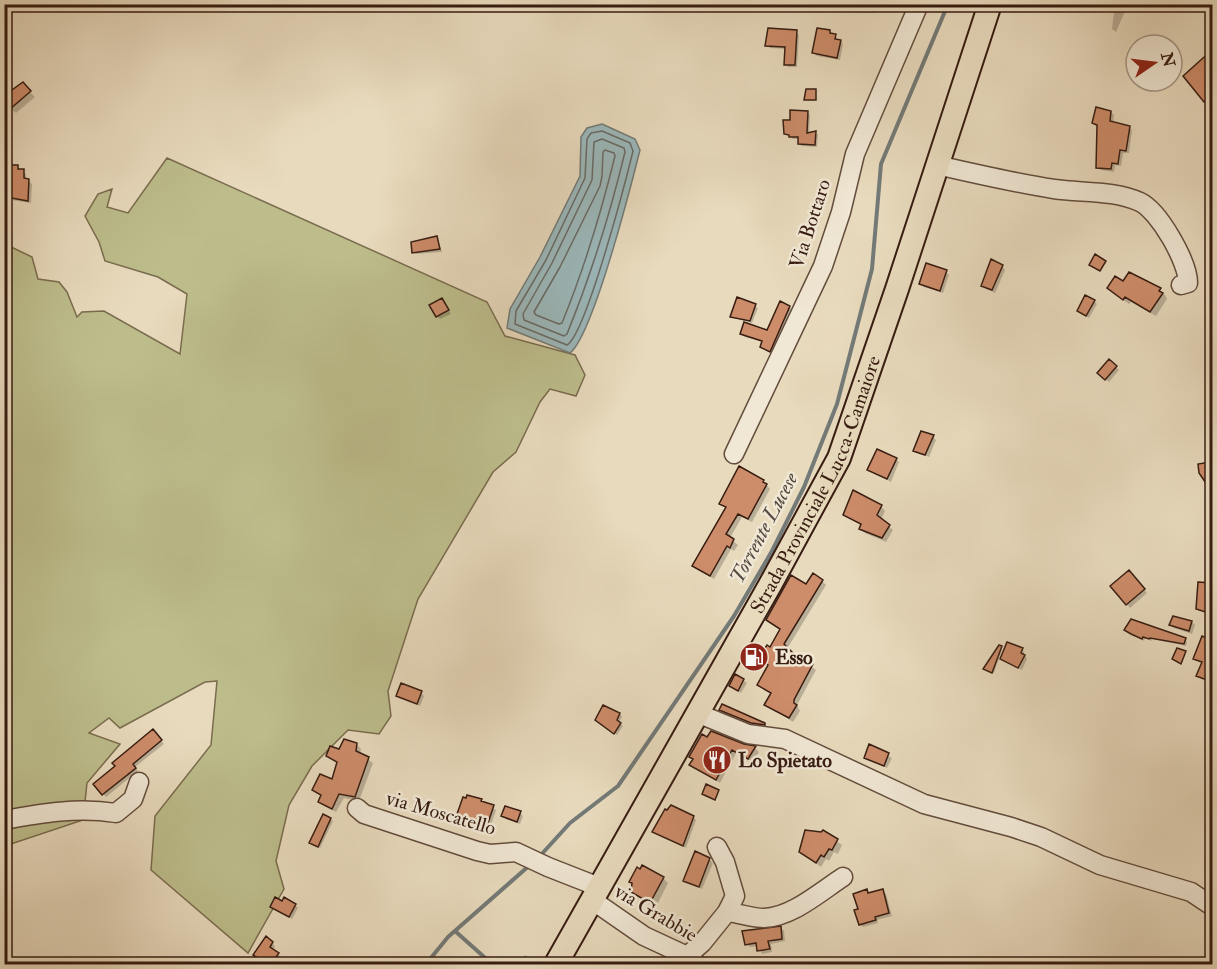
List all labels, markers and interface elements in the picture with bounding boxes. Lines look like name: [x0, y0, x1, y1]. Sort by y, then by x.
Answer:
north arrow: [1124, 33, 1184, 93]
text: N: [1156, 49, 1179, 70]
street label: Via Bottaro: [784, 176, 836, 272]
street label: Strada Provinciale Lucca-Camaiore: [744, 352, 886, 618]
water label: Torrente Lucese: [724, 467, 805, 588]
fuel station icon: Esso: [738, 641, 770, 673]
place label: Esso: [775, 645, 813, 670]
restaurant icon: Lo Spietato: [701, 744, 733, 776]
place label: Lo Spietato: [738, 748, 832, 774]
street label: via Moscatello: [382, 785, 499, 841]
street label: via Grabbie: [609, 878, 702, 947]

